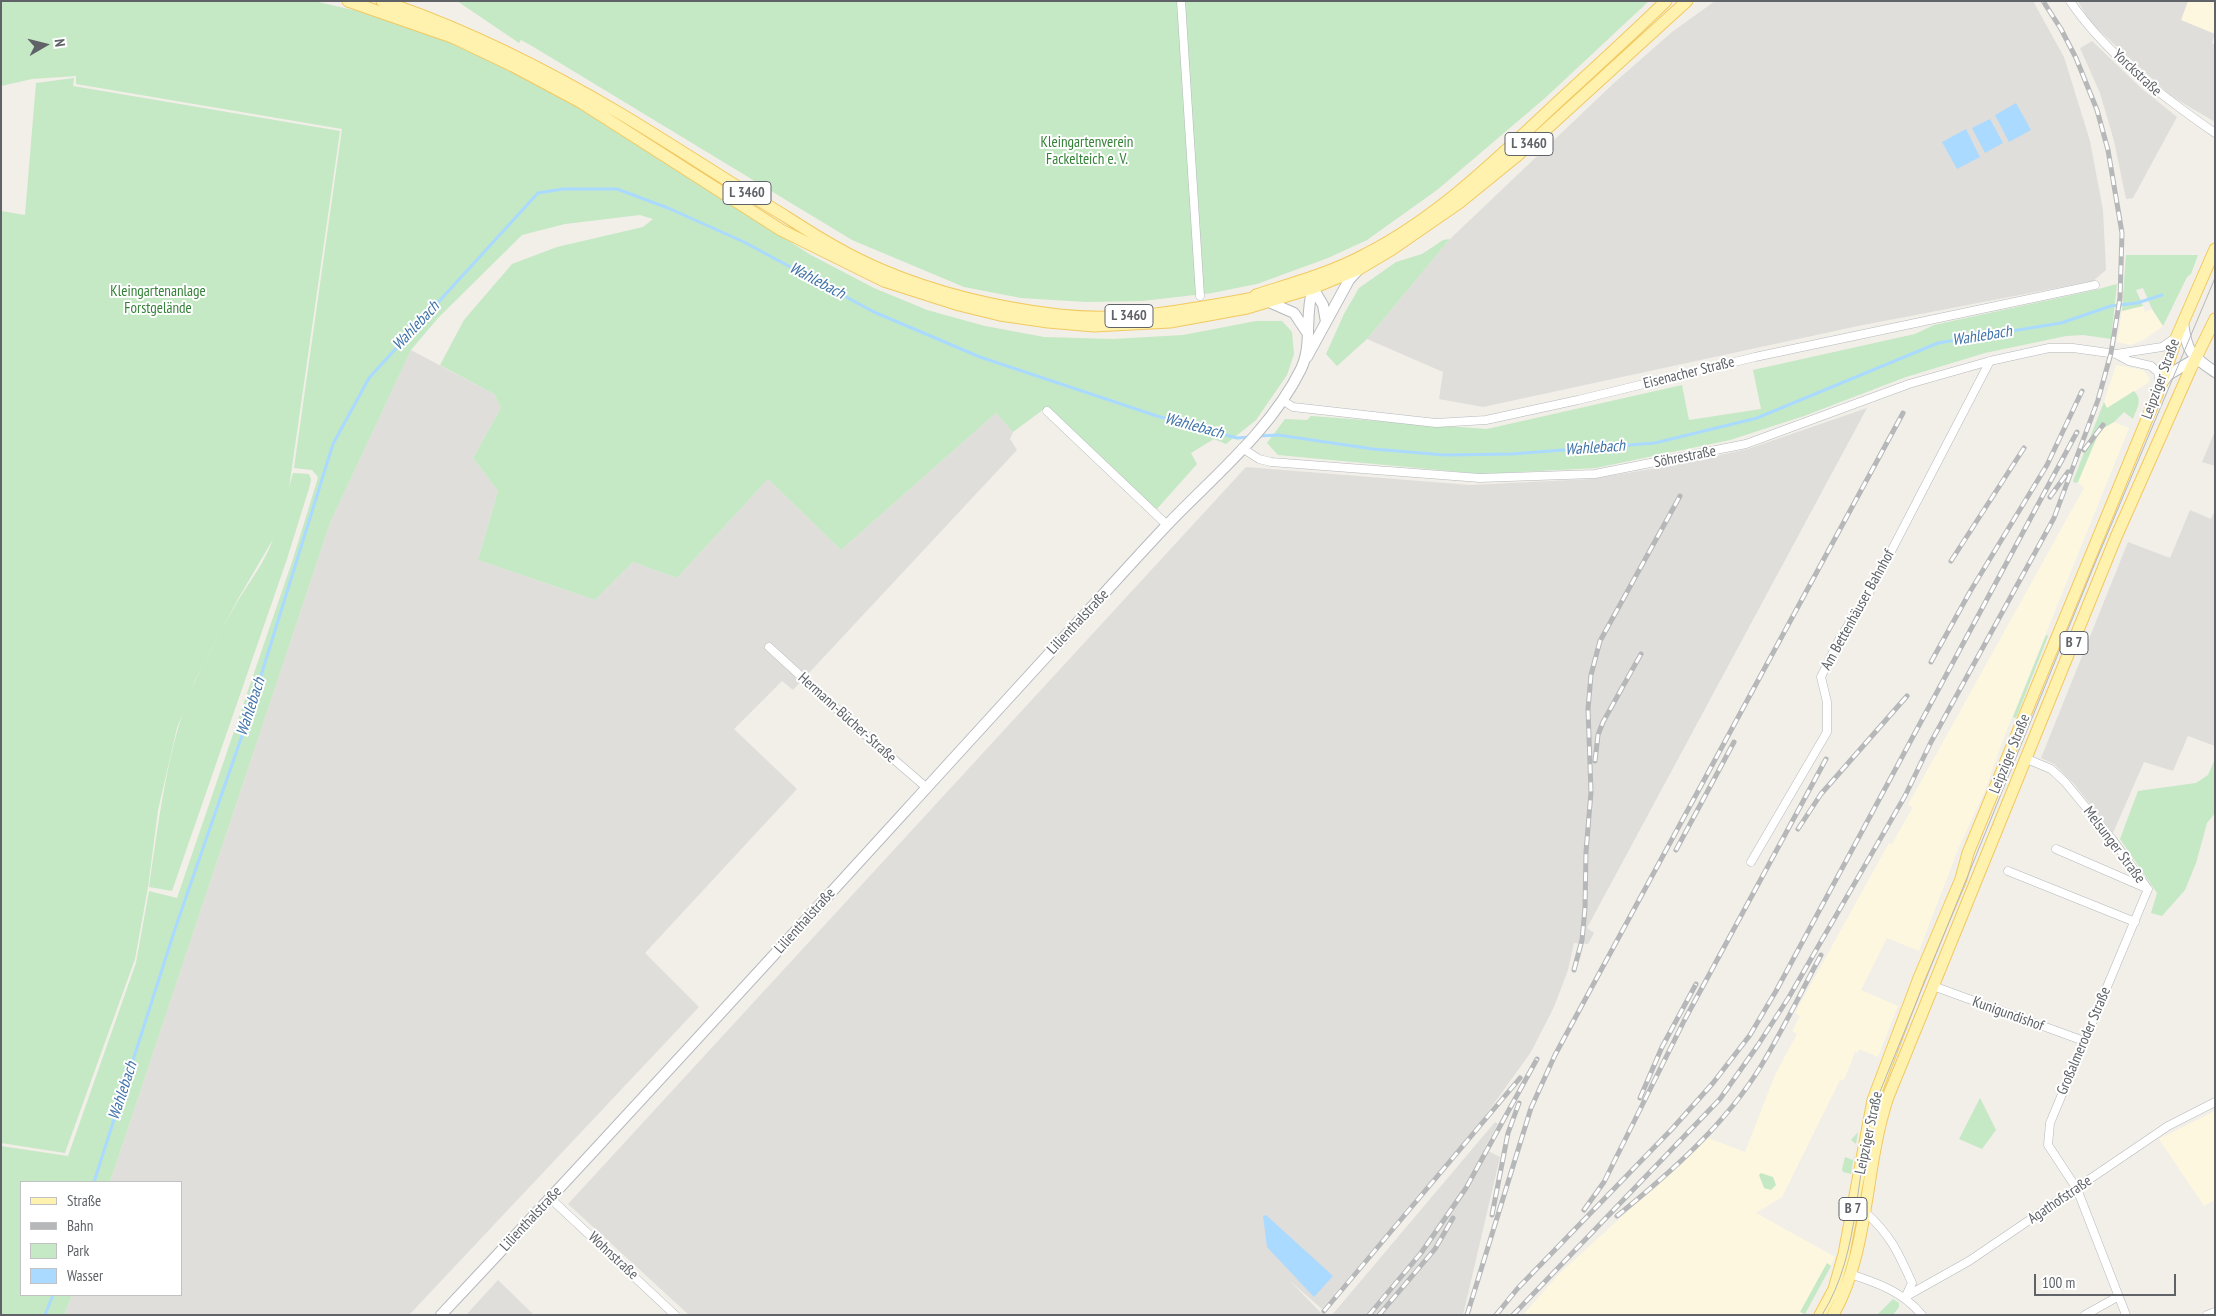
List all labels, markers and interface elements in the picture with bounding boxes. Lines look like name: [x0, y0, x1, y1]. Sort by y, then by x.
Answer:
north arrow: [20, 20, 70, 70]
text: N: [50, 38, 69, 48]
street label: Yorckstraße: [2109, 46, 2165, 100]
road number: L 3460: [1505, 132, 1553, 156]
park label: Kleingartenverein Fackelteich e. V.: [1041, 134, 1133, 169]
road number: L 3460: [723, 182, 771, 204]
water label: Wahlebach: [786, 258, 848, 304]
park label: Kleingartenanlage Forstgelände: [110, 283, 206, 318]
water label: Wahlebach: [388, 297, 444, 355]
road number: L 3460: [1105, 304, 1153, 328]
water label: Wahlebach: [1951, 322, 2013, 350]
street label: Leipziger Straße: [2138, 336, 2184, 422]
street label: Eisenacher Straße: [1642, 353, 1736, 393]
water label: Wahlebach: [1163, 409, 1225, 443]
water label: Wahlebach: [1564, 436, 1626, 460]
street label: Söhrestraße: [1653, 442, 1717, 472]
street label: Am Bettenhäuser Bahnhof: [1817, 547, 1899, 673]
street label: Lilienthalstraße: [1043, 586, 1113, 658]
road number: B 7: [2060, 632, 2088, 654]
street label: Hermann-Bücher-Straße: [794, 669, 900, 767]
water label: Wahlebach: [233, 675, 269, 739]
street label: Leipziger Straße: [1986, 712, 2034, 796]
street label: Melsunger Straße: [2079, 803, 2149, 887]
street label: Lilienthalstraße: [771, 884, 839, 958]
street label: Großalmeroder Straße: [2053, 984, 2115, 1098]
street label: Kunigundishof: [1970, 993, 2046, 1035]
water label: Wahlebach: [105, 1059, 141, 1123]
street label: Leipziger Straße: [1851, 1090, 1887, 1176]
street label: Agathofstraße: [2025, 1172, 2095, 1228]
legend: [20, 1181, 182, 1296]
street label: Lilienthalstraße: [496, 1183, 566, 1255]
text: Straße: [67, 1191, 101, 1210]
road number: B 7: [1839, 1198, 1867, 1220]
text: Bahn: [67, 1216, 93, 1235]
street label: Wohnstraße: [584, 1228, 642, 1284]
text: Park: [67, 1241, 89, 1260]
scale bar: [2036, 1264, 2178, 1296]
text: Wasser: [67, 1266, 103, 1285]
text: 100 m: [2042, 1273, 2075, 1292]

